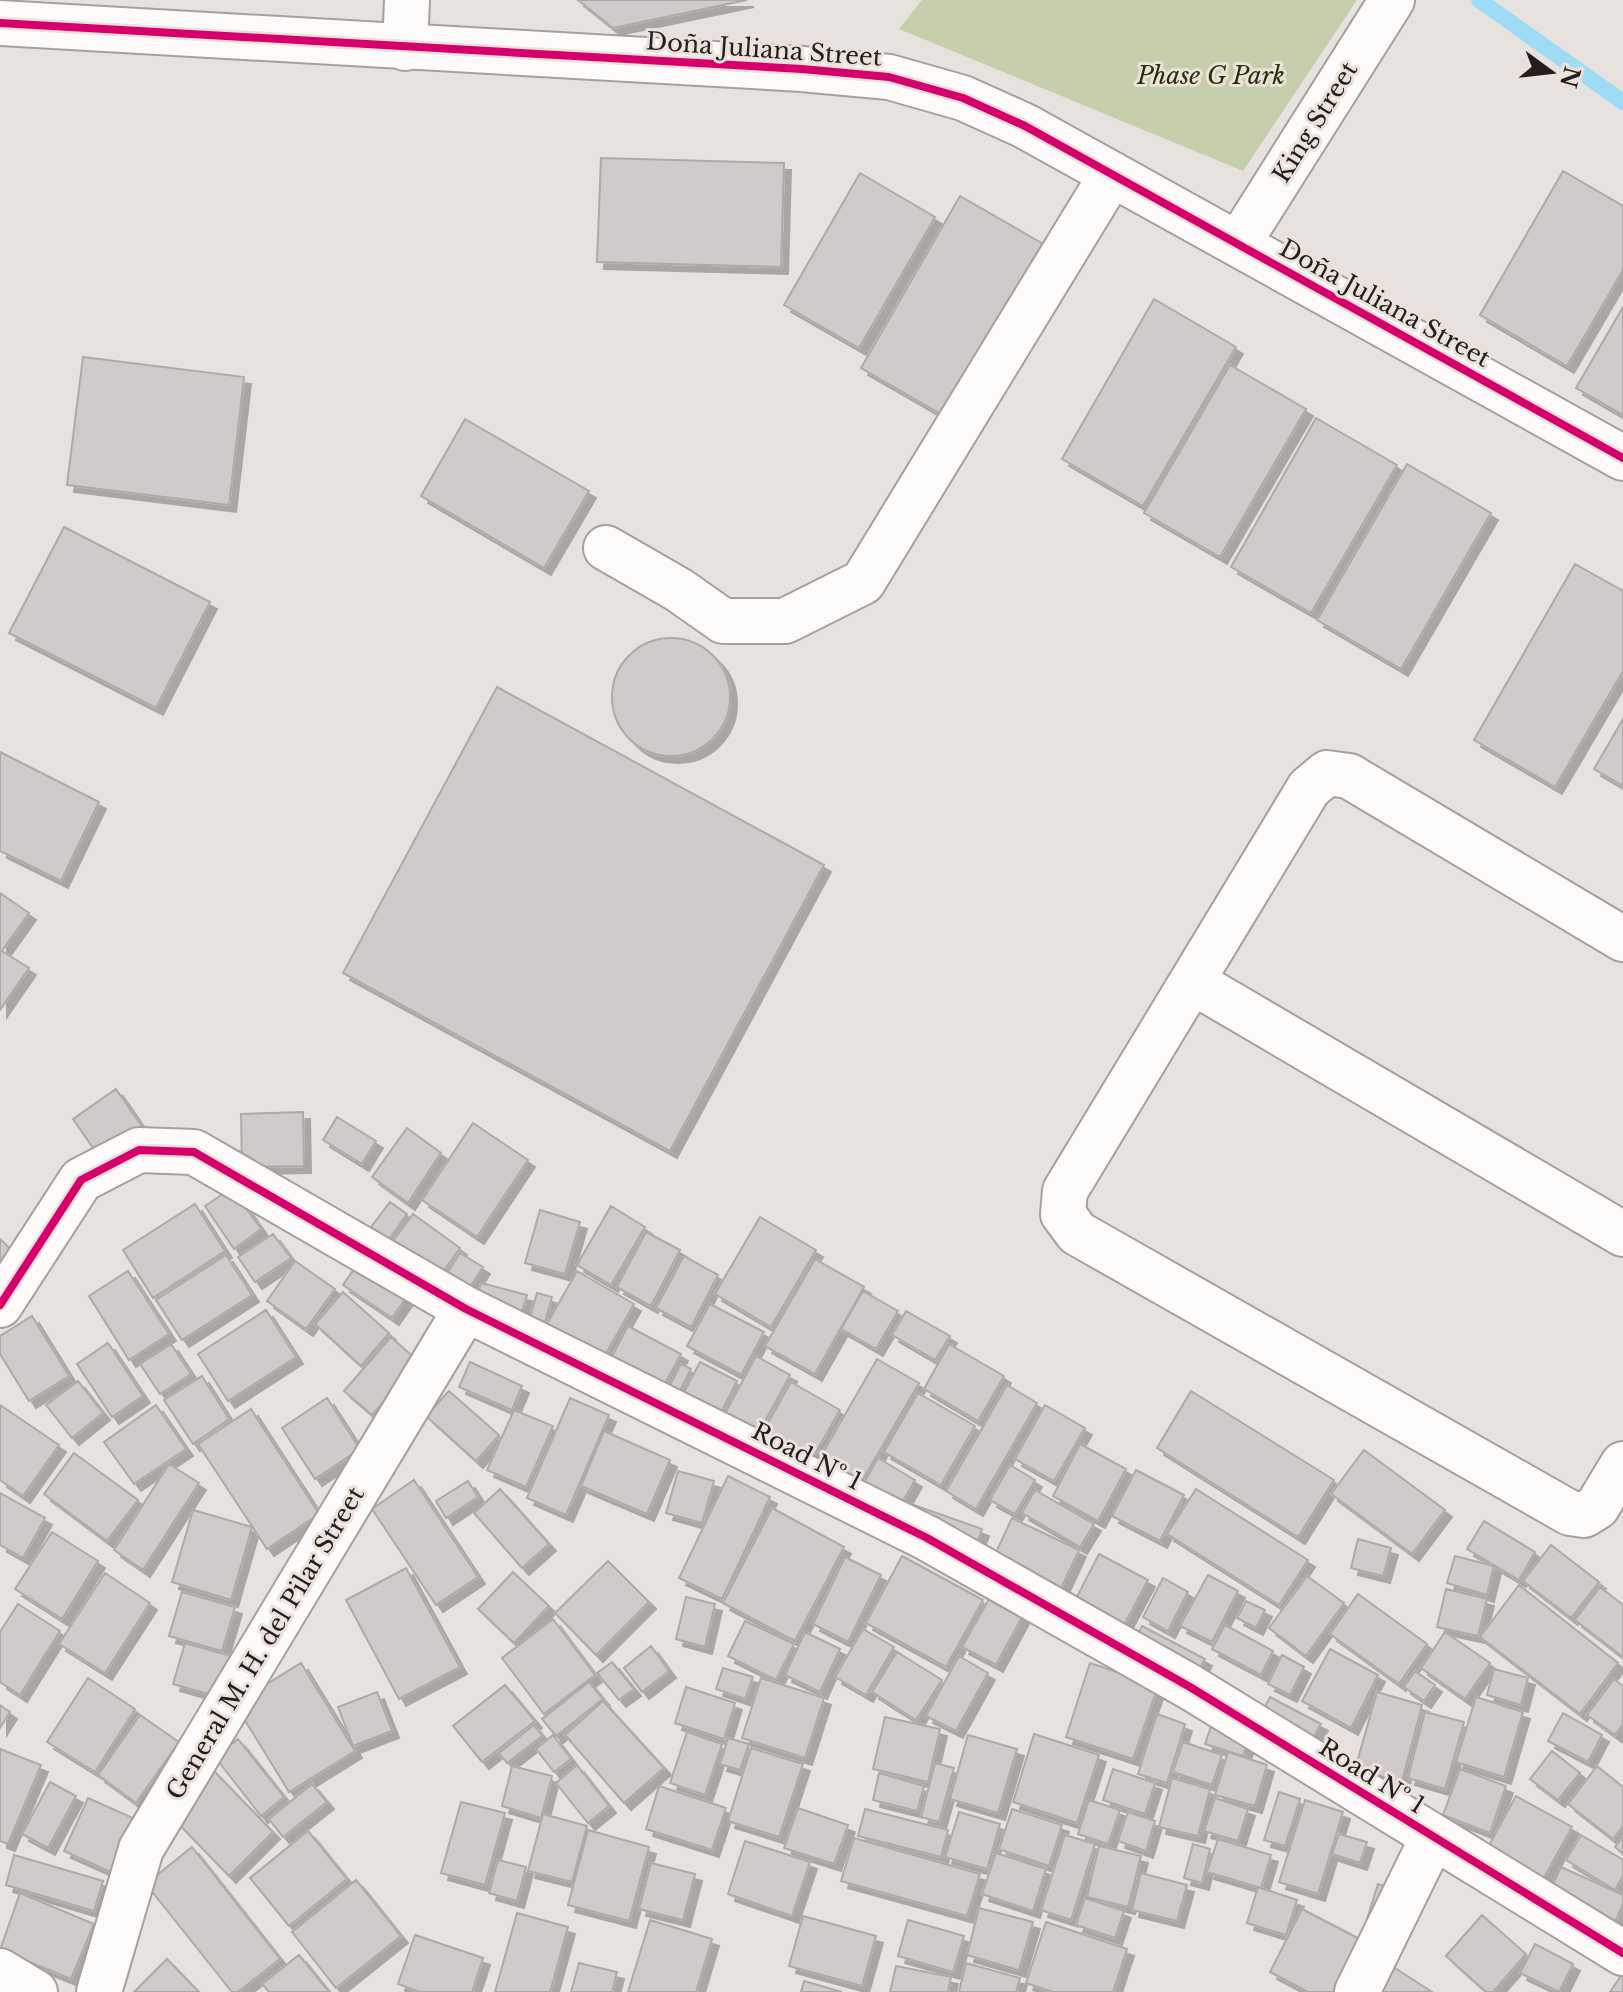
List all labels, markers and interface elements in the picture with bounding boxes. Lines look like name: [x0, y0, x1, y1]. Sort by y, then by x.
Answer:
street label: Doña Juliana Street: [645, 26, 883, 72]
north arrow: [1511, 32, 1591, 112]
street label: King Street: [1267, 56, 1363, 188]
park label: Phase G Park: [1136, 61, 1285, 90]
text: N: [1554, 64, 1586, 91]
street label: Doña Juliana Street: [1275, 233, 1495, 373]
street label: Road № 1: [747, 1416, 867, 1496]
street label: General M. H. del Pilar Street: [160, 1481, 370, 1805]
street label: Road № 1: [1314, 1732, 1430, 1820]

